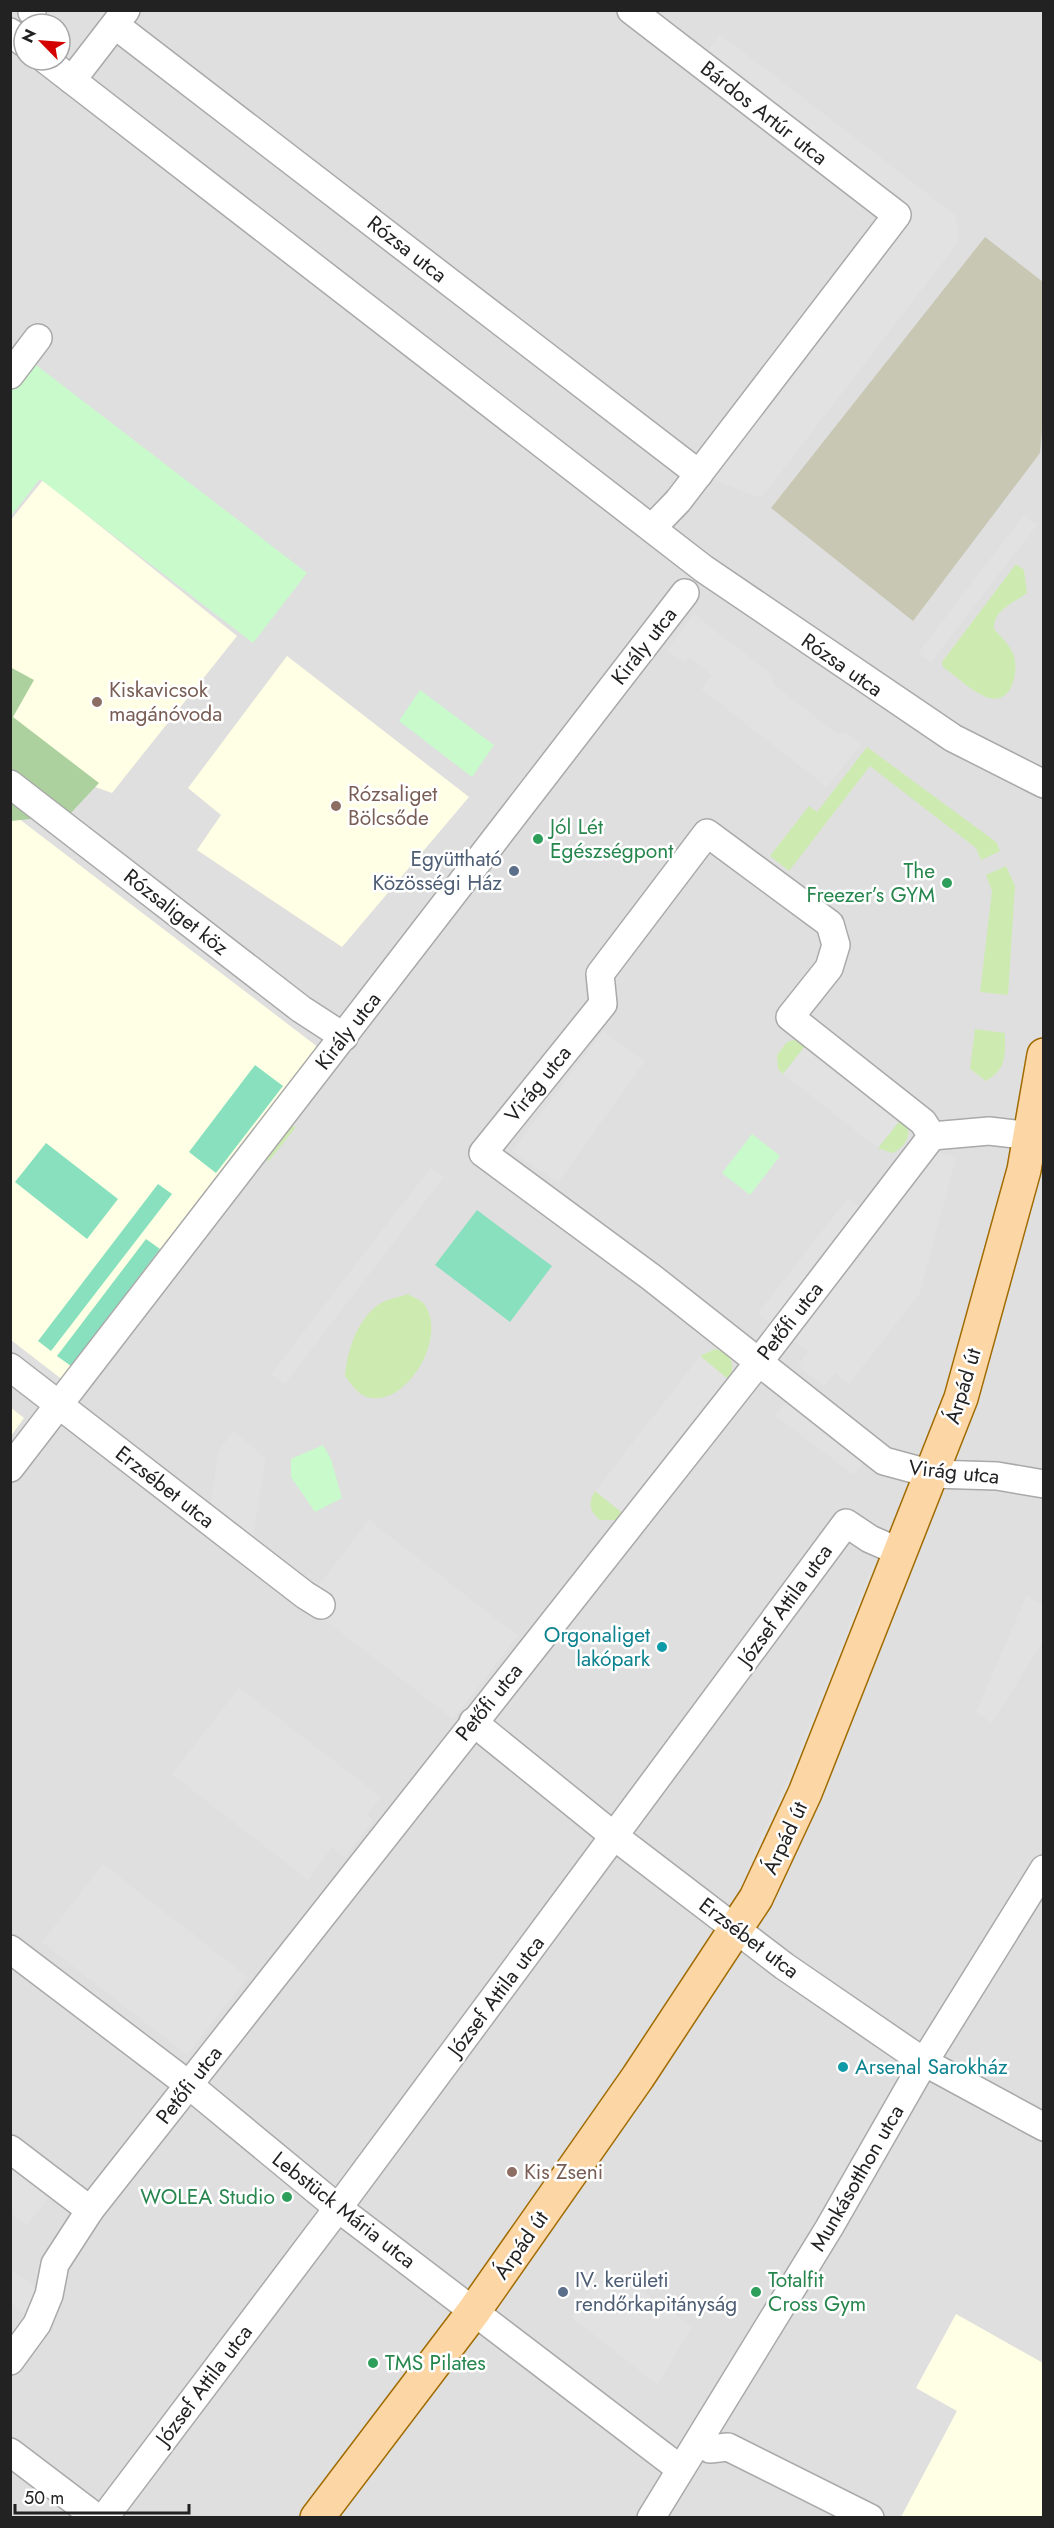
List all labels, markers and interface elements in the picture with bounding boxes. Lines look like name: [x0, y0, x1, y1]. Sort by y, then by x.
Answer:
north arrow: [12, 12, 72, 72]
text: N: [16, 25, 42, 46]
street label: Bárdos Artúr utca: [694, 54, 834, 172]
street label: Rózsa utca: [361, 208, 453, 290]
street label: Király utca: [604, 601, 684, 691]
street label: Rózsa utca: [795, 626, 889, 704]
place label: Kiskavicsok magánóvoda: [109, 675, 222, 729]
marker: Kiskavicsok magánóvoda: [90, 695, 104, 709]
place label: Rózsaliget Bölcsőde: [348, 779, 437, 833]
marker: Rózsaliget Bölcsőde: [329, 799, 343, 813]
place label: Jól Lét Egészségpont: [547, 812, 673, 866]
marker: Jól Lét Egészségpont: [531, 832, 545, 846]
place label: Együttható Közösségi Ház: [372, 844, 502, 898]
place label: The Freezer’s GYM: [806, 856, 935, 910]
street label: Rózsaliget köz: [117, 862, 235, 963]
marker: Együttható Közösségi Ház: [507, 864, 521, 878]
marker: The Freezer’s GYM: [940, 876, 954, 890]
street label: Király utca: [308, 986, 388, 1076]
street label: Virág utca: [498, 1039, 578, 1129]
street label: Petőfi utca: [750, 1275, 830, 1367]
street label: Árpád út: [937, 1345, 989, 1427]
street label: Erzsébet utca: [109, 1439, 221, 1535]
street label: Virág utca: [907, 1452, 1001, 1492]
street label: József Attila utca: [729, 1538, 840, 1675]
place label: Orgonaliget lakópark: [544, 1620, 651, 1674]
marker: Orgonaliget lakópark: [655, 1640, 669, 1654]
street label: Petőfi utca: [448, 1657, 530, 1747]
street label: Árpád út: [755, 1797, 815, 1879]
street label: Erzsébet utca: [693, 1890, 805, 1986]
street label: József Attila utca: [439, 1929, 551, 2065]
street label: Petőfi utca: [149, 2039, 229, 2131]
place label: Arsenal Sarokház: [855, 2052, 1008, 2082]
marker: Arsenal Sarokház: [836, 2060, 850, 2074]
street label: Munkásotthon utca: [803, 2099, 911, 2257]
street label: Lebstück Mária utca: [266, 2144, 422, 2276]
place label: Kis Zseni: [524, 2157, 603, 2187]
marker: Kis Zseni: [505, 2165, 519, 2179]
place label: WOLEA Studio: [140, 2182, 275, 2212]
marker: WOLEA Studio: [280, 2190, 294, 2204]
street label: Árpád út: [486, 2205, 556, 2285]
place label: IV. kerületi rendőrkapitányság: [575, 2265, 737, 2319]
place label: Totalfit Cross Gym: [768, 2265, 866, 2319]
marker: IV. kerületi rendőrkapitányság: [556, 2285, 570, 2299]
marker: Totalfit Cross Gym: [749, 2285, 763, 2299]
street label: József Attila utca: [147, 2318, 259, 2454]
place label: TMS Pilates: [385, 2348, 486, 2378]
marker: TMS Pilates: [366, 2356, 380, 2370]
scale bar: [15, 2477, 189, 2515]
text: 50 m: [24, 2485, 64, 2511]

